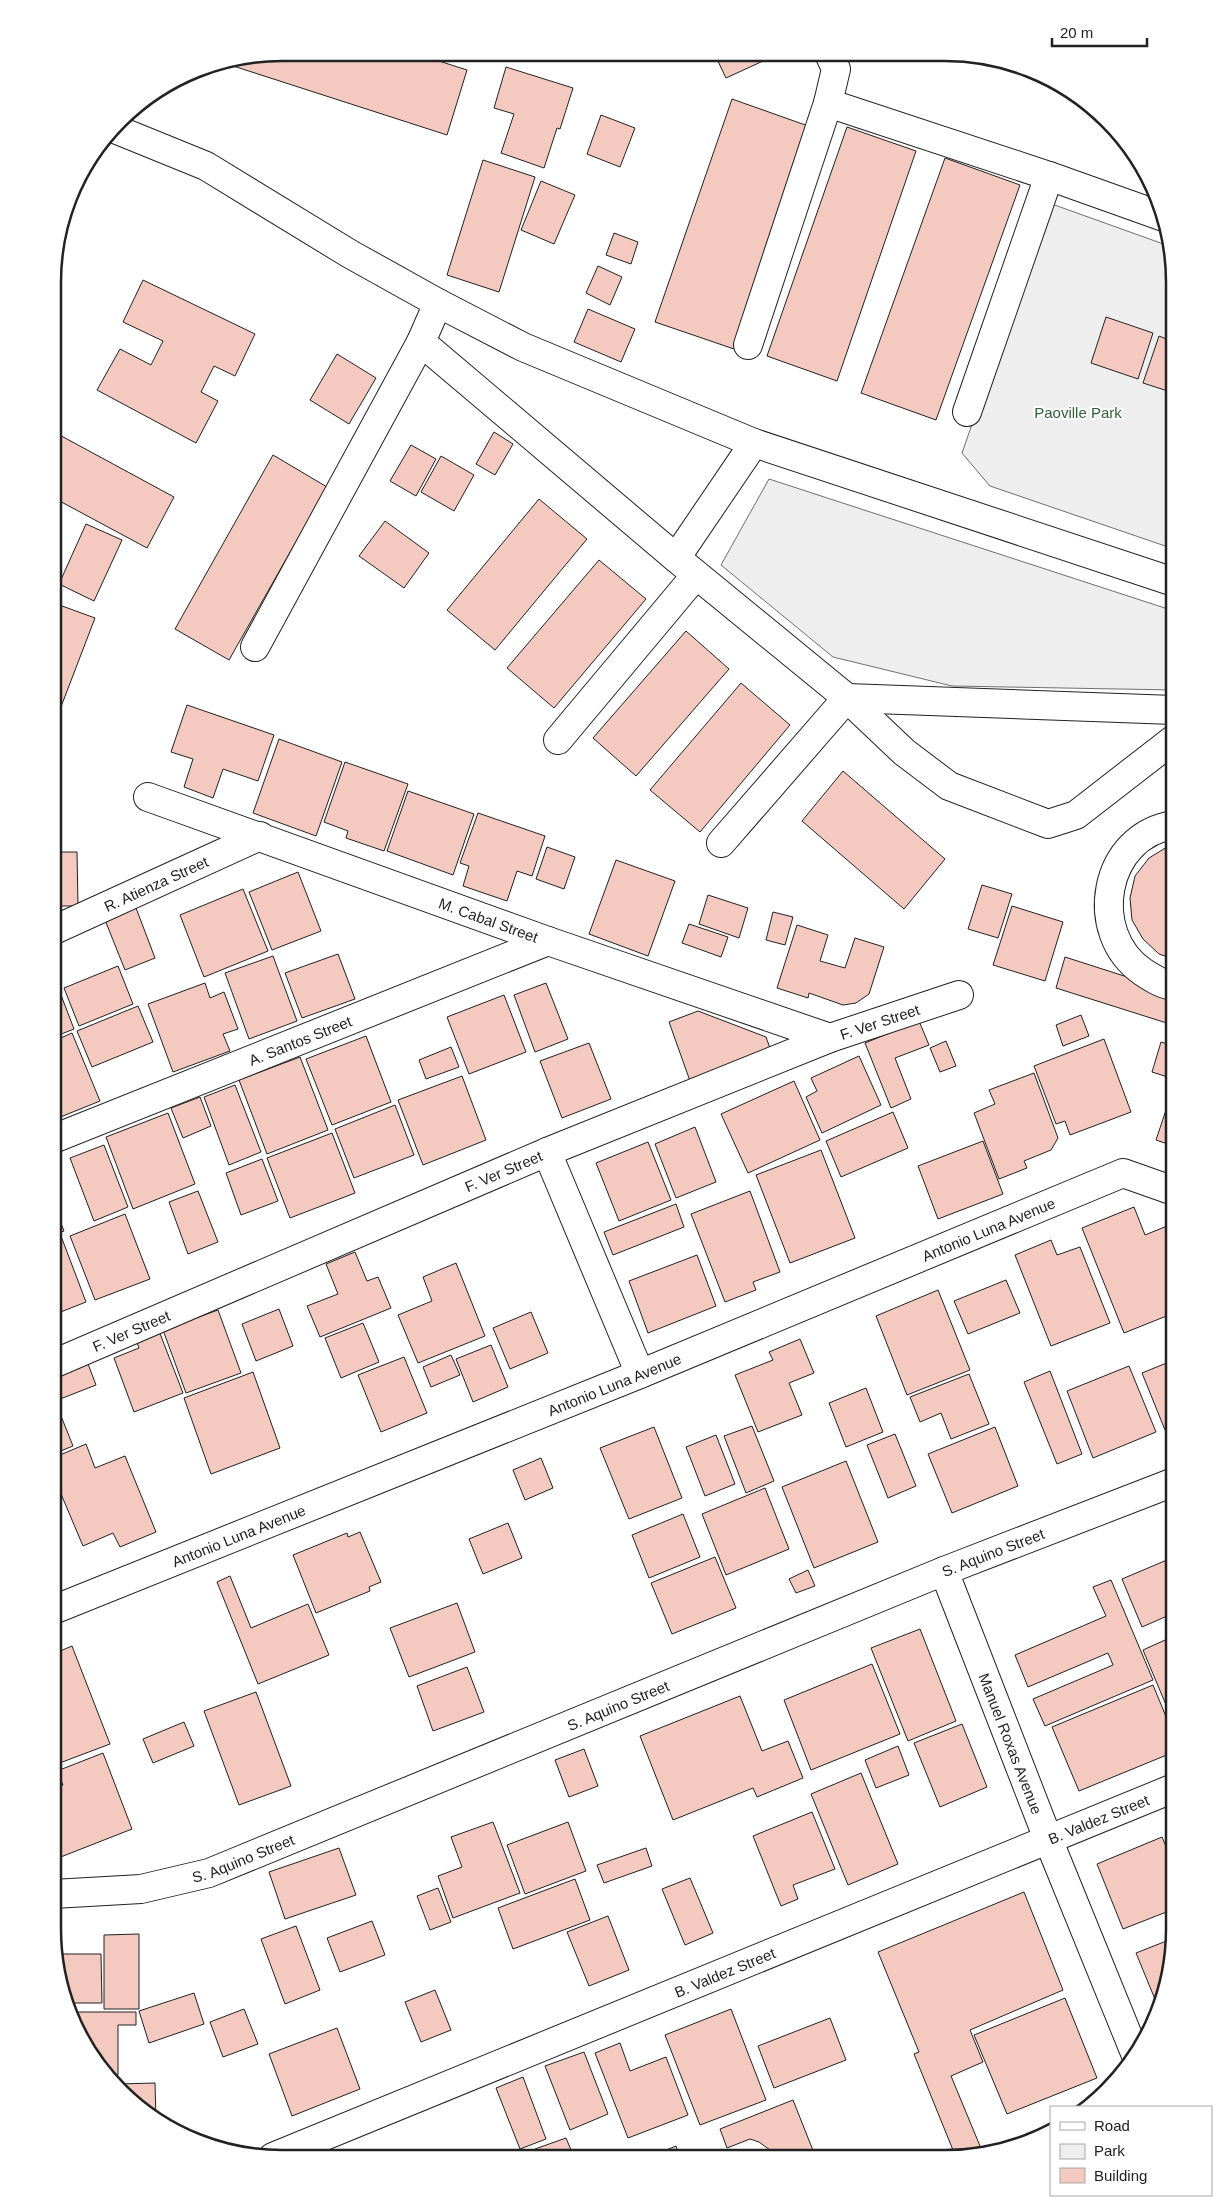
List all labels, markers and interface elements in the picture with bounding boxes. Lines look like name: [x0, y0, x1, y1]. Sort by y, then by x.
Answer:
scale bar: [1052, 15, 1147, 47]
text: 20 m: [1060, 24, 1093, 41]
park label: Paoville Park: [1034, 404, 1122, 421]
street label: R. Atienza Street: [101, 852, 211, 915]
street label: M. Cabal Street: [437, 894, 541, 946]
street label: F. Ver Street: [838, 1000, 922, 1043]
street label: A. Santos Street: [246, 1012, 355, 1068]
street label: F. Ver Street: [462, 1146, 545, 1195]
street label: Antonio Luna Avenue: [919, 1194, 1057, 1264]
street label: F. Ver Street: [90, 1306, 173, 1355]
street label: Antonio Luna Avenue: [545, 1349, 683, 1419]
street label: Antonio Luna Avenue: [169, 1501, 308, 1570]
street label: S. Aquino Street: [939, 1524, 1047, 1580]
street label: Manuel Roxas Avenue: [976, 1671, 1046, 1816]
street label: S. Aquino Street: [564, 1676, 672, 1733]
street label: B. Valdez Street: [1046, 1790, 1152, 1847]
street label: S. Aquino Street: [190, 1830, 297, 1885]
street label: B. Valdez Street: [672, 1944, 778, 2000]
legend: [1050, 2106, 1212, 2196]
text: Road: [1094, 2117, 1130, 2134]
text: Park: [1094, 2142, 1125, 2159]
text: Building: [1094, 2167, 1147, 2184]

